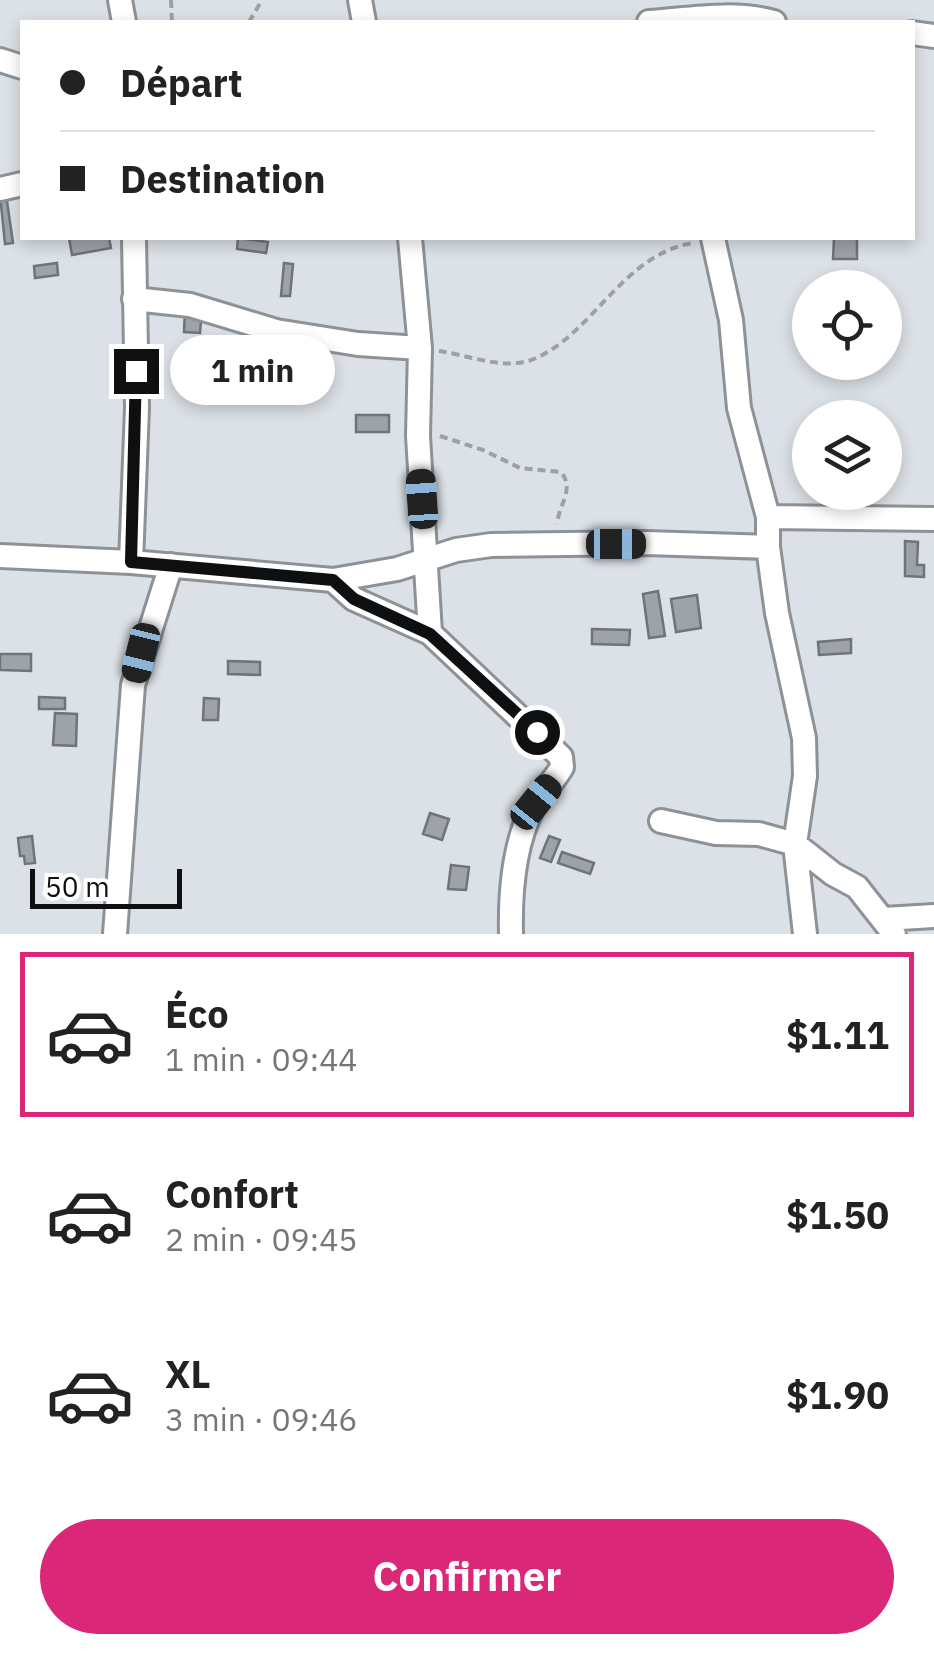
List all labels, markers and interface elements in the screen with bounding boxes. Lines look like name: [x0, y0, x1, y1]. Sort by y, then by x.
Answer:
text: Départ: [120, 58, 243, 107]
text: Destination: [120, 154, 326, 203]
map controls: [792, 270, 902, 510]
button: locate: [792, 270, 902, 380]
callout: 1 min: [171, 336, 336, 406]
route end: [114, 349, 159, 394]
text: 1 min: [211, 349, 294, 391]
button: layers: [792, 400, 902, 510]
car: [405, 468, 439, 530]
car: [586, 529, 646, 559]
car: [119, 620, 163, 686]
route start: [515, 710, 560, 755]
car: [505, 769, 567, 835]
scale bar: [30, 864, 182, 908]
text: 50 m: [45, 868, 110, 905]
text: Éco: [165, 989, 229, 1038]
icon: car: [45, 990, 135, 1080]
text: $1.11: [786, 1010, 889, 1059]
text: 1 min · 09:44: [165, 1038, 358, 1080]
text: Confort: [165, 1169, 299, 1218]
icon: car: [45, 1170, 135, 1260]
text: $1.50: [786, 1190, 889, 1239]
text: 2 min · 09:45: [165, 1218, 358, 1260]
text: XL: [165, 1349, 211, 1398]
icon: car: [45, 1350, 135, 1440]
text: $1.90: [786, 1370, 889, 1419]
text: 3 min · 09:46: [165, 1398, 358, 1440]
button: Confirmer: [40, 1519, 894, 1634]

